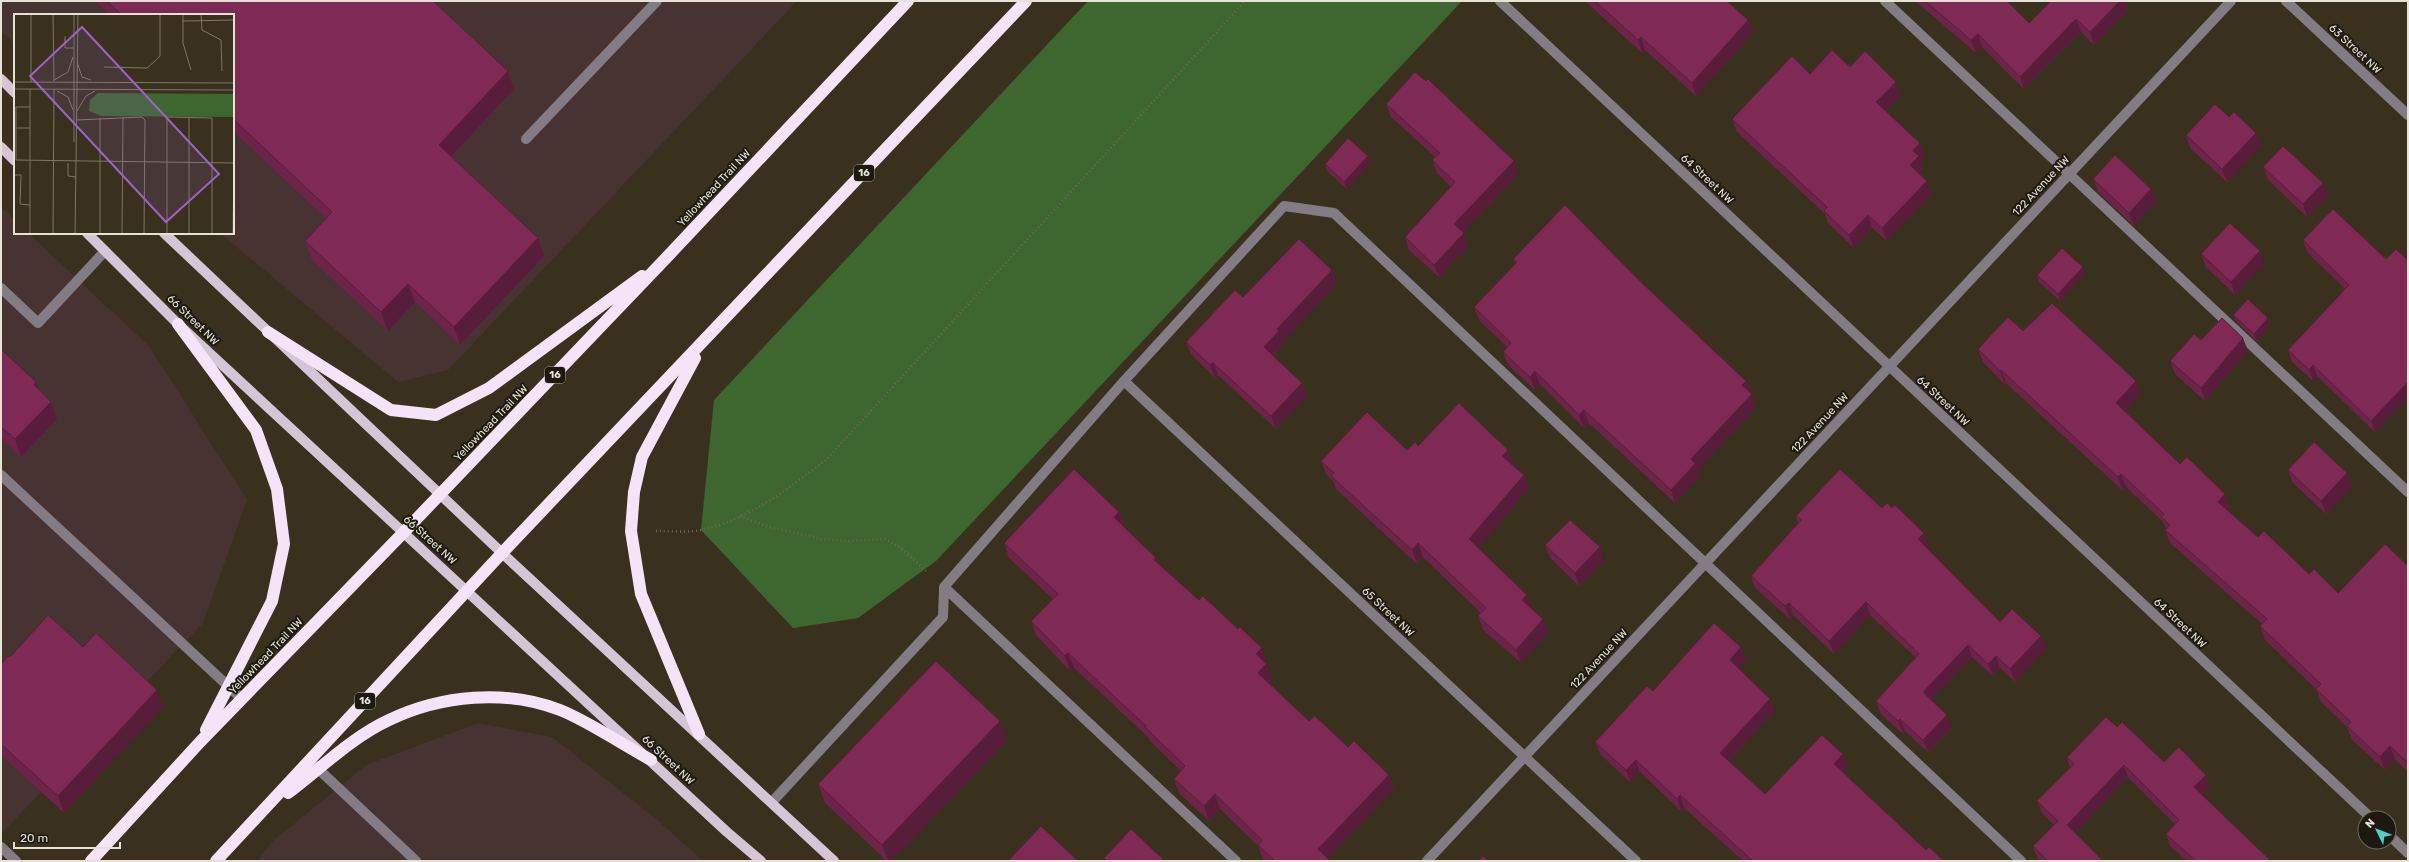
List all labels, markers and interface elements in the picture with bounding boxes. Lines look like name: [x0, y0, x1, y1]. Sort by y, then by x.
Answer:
inset map: [14, 14, 234, 234]
street label: 63 Street NW: [2326, 21, 2384, 77]
street label: Yellowhead Trail NW: [675, 147, 753, 229]
street label: 64 Street NW: [1678, 151, 1736, 207]
street label: 122 Avenue NW: [2010, 153, 2072, 219]
road number: 16: [854, 165, 874, 181]
street label: 66 Street NW: [164, 292, 222, 348]
road number: 16: [545, 367, 565, 383]
street label: 64 Street NW: [1914, 373, 1972, 429]
street label: Yellowhead Trail NW: [451, 382, 531, 464]
street label: 122 Avenue NW: [1789, 390, 1851, 456]
street label: 66 Street NW: [401, 513, 459, 567]
street label: 65 Street NW: [1359, 584, 1417, 640]
street label: 64 Street NW: [2151, 595, 2209, 651]
street label: Yellowhead Trail NW: [226, 615, 306, 697]
street label: 122 Avenue NW: [1568, 626, 1630, 692]
road number: 16: [355, 693, 375, 709]
street label: 66 Street NW: [639, 732, 697, 788]
north arrow: [2357, 810, 2397, 850]
text: N: [2363, 816, 2378, 831]
scale bar: [14, 824, 120, 850]
text: 20 m: [20, 831, 48, 845]

